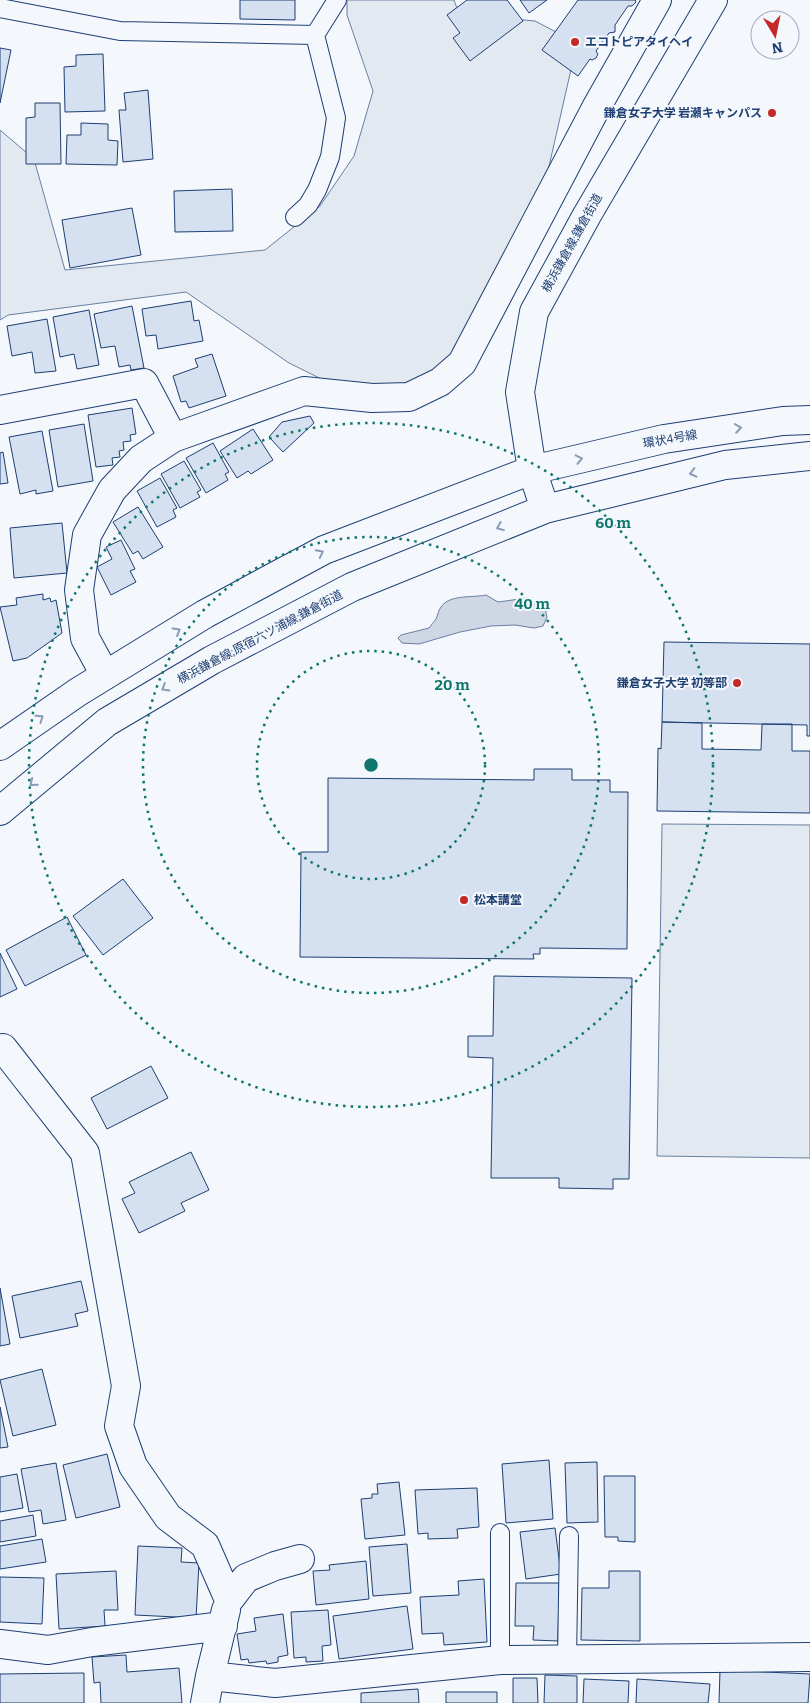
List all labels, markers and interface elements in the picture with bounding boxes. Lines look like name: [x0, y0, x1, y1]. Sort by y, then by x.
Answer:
north arrow: [750, 10, 800, 60]
place label: エコトピアタイヘイ: [585, 35, 693, 49]
marker: エコトピアタイヘイ: [569, 36, 581, 48]
text: N: [770, 38, 784, 57]
place label: 鎌倉女子大学 岩瀬キャンパス: [604, 106, 762, 120]
marker: 鎌倉女子大学 岩瀬キャンパス: [766, 107, 778, 119]
street label: 横浜鎌倉線;鎌倉街道: [539, 191, 605, 295]
one-way arrow: [735, 423, 743, 434]
street label: 環状4号線: [642, 427, 698, 451]
one-way arrow: [575, 454, 584, 465]
one-way arrow: [688, 467, 697, 478]
text: 60 m: [595, 514, 631, 532]
one-way arrow: [496, 521, 505, 532]
one-way arrow: [315, 549, 324, 559]
street label: 横浜鎌倉線;原宿六ツ浦線;鎌倉街道: [175, 587, 345, 687]
text: 40 m: [514, 595, 551, 613]
one-way arrow: [172, 628, 181, 638]
text: 20 m: [435, 676, 470, 694]
place label: 鎌倉女子大学 初等部: [617, 676, 727, 690]
marker: 鎌倉女子大学 初等部: [731, 677, 743, 689]
one-way arrow: [161, 682, 170, 692]
one-way arrow: [34, 715, 44, 724]
centre of rings: [362, 756, 380, 774]
one-way arrow: [30, 777, 39, 786]
place label: 松本講堂: [474, 893, 522, 907]
marker: 松本講堂: [458, 894, 470, 906]

